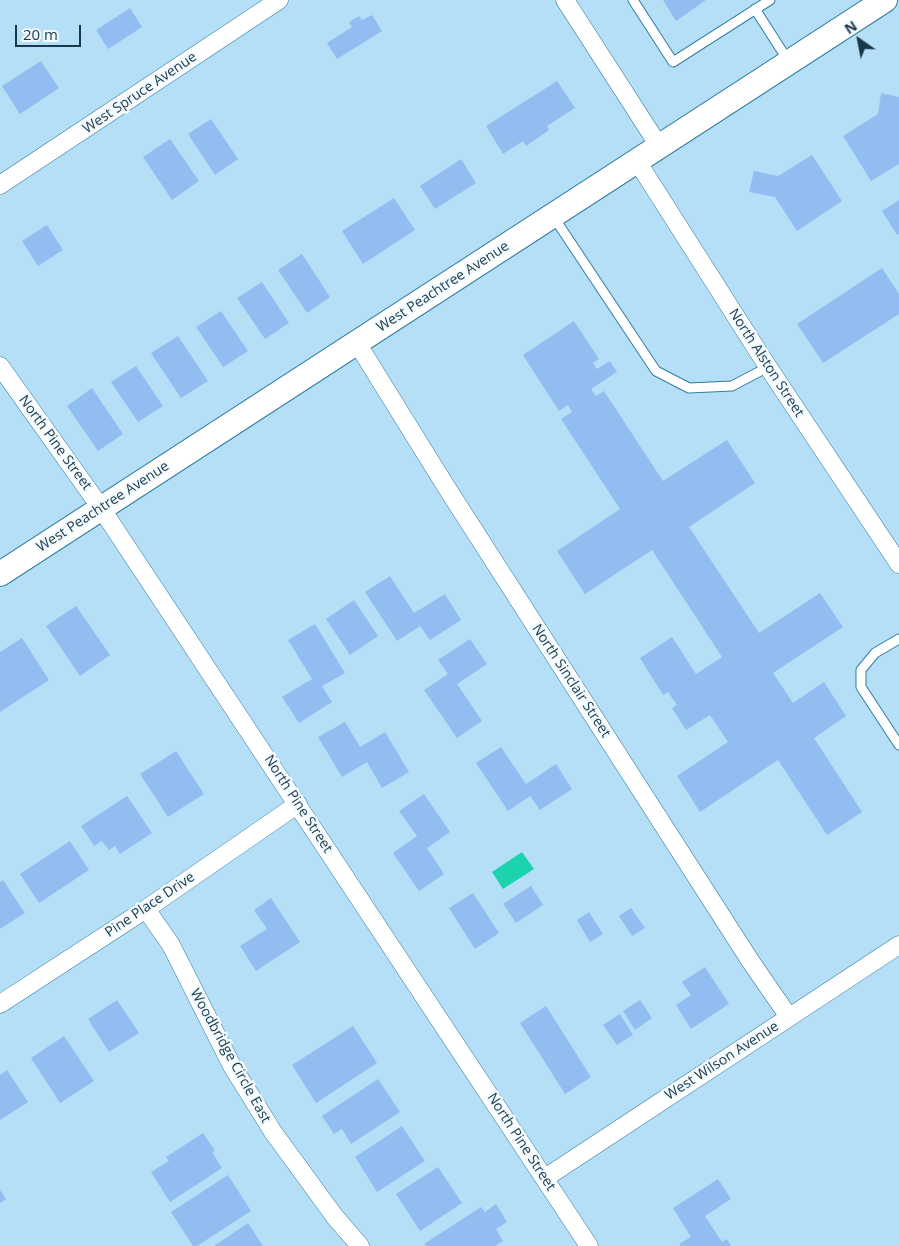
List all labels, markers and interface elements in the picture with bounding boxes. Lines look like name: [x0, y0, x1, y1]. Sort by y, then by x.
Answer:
scale bar: [18, 15, 84, 47]
north arrow: [834, 15, 884, 65]
text: N: [841, 16, 861, 38]
text: 20 m: [23, 24, 58, 44]
street label: West Spruce Avenue: [80, 49, 200, 137]
street label: West Peachtree Avenue: [374, 238, 512, 336]
street label: North Alston Street: [725, 306, 807, 420]
street label: North Pine Street: [15, 392, 95, 494]
street label: West Peachtree Avenue: [34, 458, 172, 556]
street label: North Sinclair Street: [528, 621, 614, 741]
street label: North Pine Street: [260, 752, 336, 856]
street label: Pine Place Drive: [102, 869, 198, 941]
street label: Woodbridge Circle East: [186, 986, 274, 1126]
street label: West Wilson Avenue: [662, 1018, 782, 1104]
street label: North Pine Street: [483, 1090, 559, 1194]

